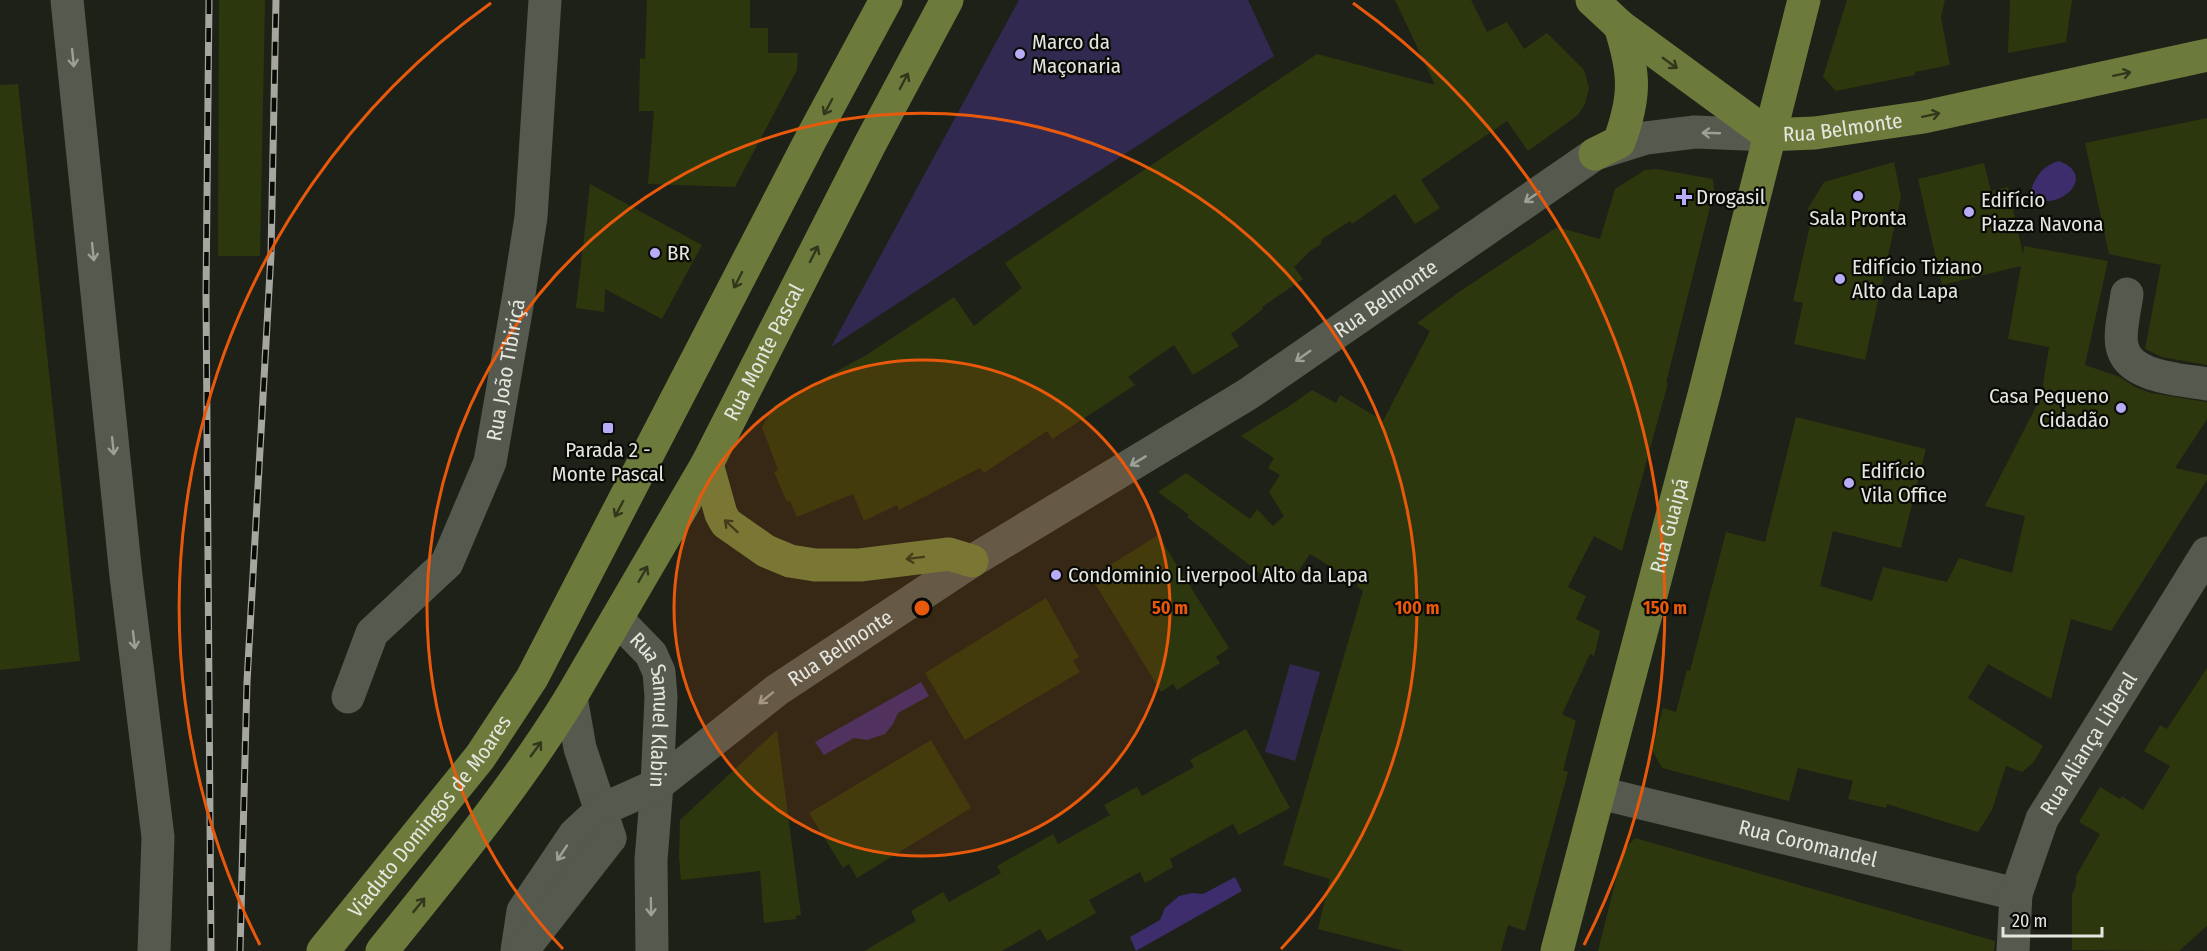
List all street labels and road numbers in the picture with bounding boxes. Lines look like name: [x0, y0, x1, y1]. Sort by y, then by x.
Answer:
street label: Rua Belmonte: [1782, 107, 1904, 147]
street label: Rua Belmonte: [1329, 254, 1443, 344]
street label: Rua Monte Pascal: [718, 279, 810, 425]
street label: Rua João Tibiriçá: [481, 297, 531, 443]
street label: Rua Guaipá: [1644, 475, 1694, 576]
street label: Rua Belmonte: [783, 604, 898, 692]
street label: Rua Samuel Klabin: [624, 627, 674, 788]
street label: Rua Aliança Liberal: [2035, 667, 2143, 820]
street label: Viaduto Domingos de Moares: [342, 710, 517, 923]
street label: Rua Coromandel: [1736, 814, 1880, 873]

